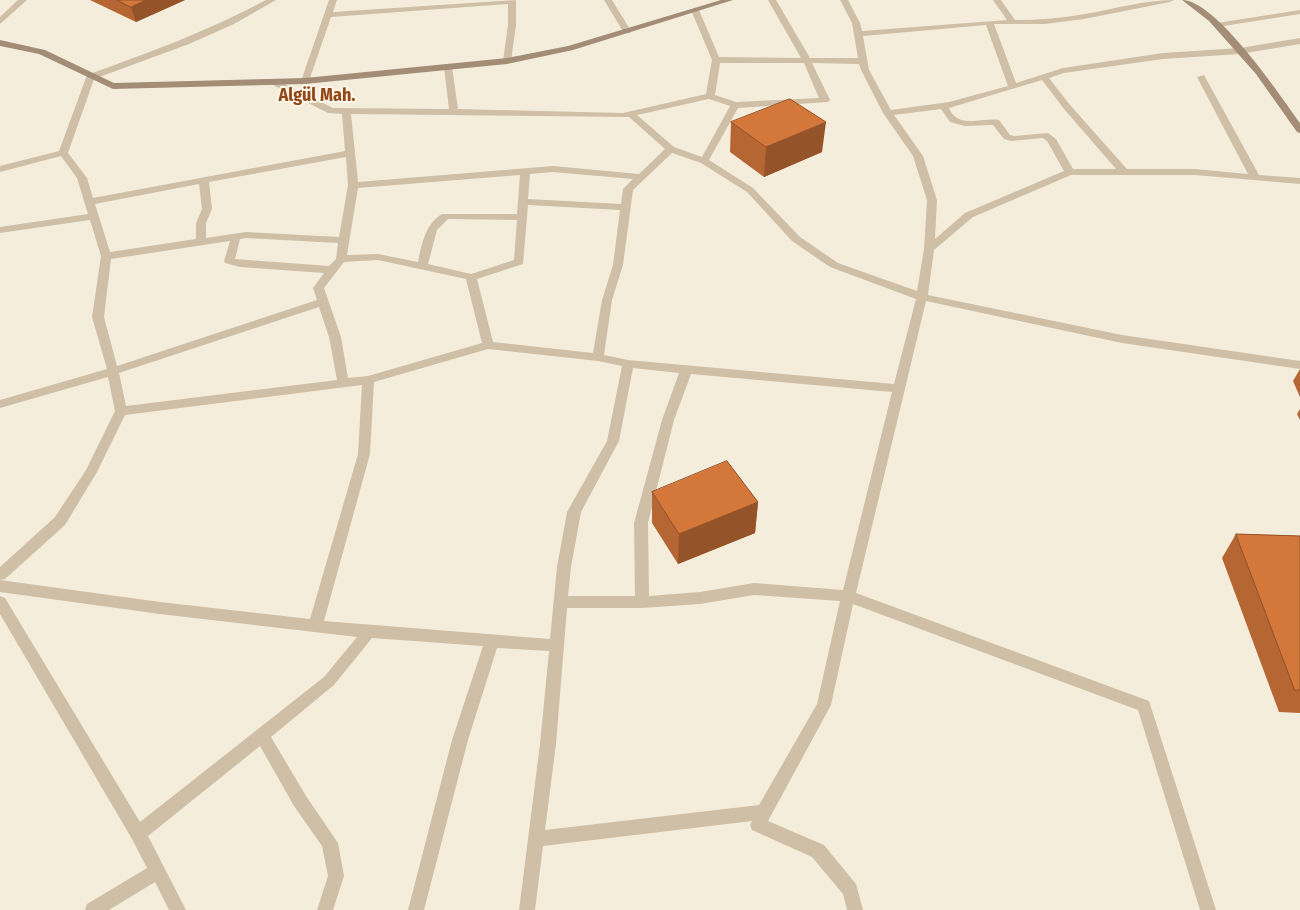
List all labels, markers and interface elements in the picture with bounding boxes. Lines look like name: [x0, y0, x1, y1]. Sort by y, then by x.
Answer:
district label: Algül Mah.: [279, 85, 355, 107]

